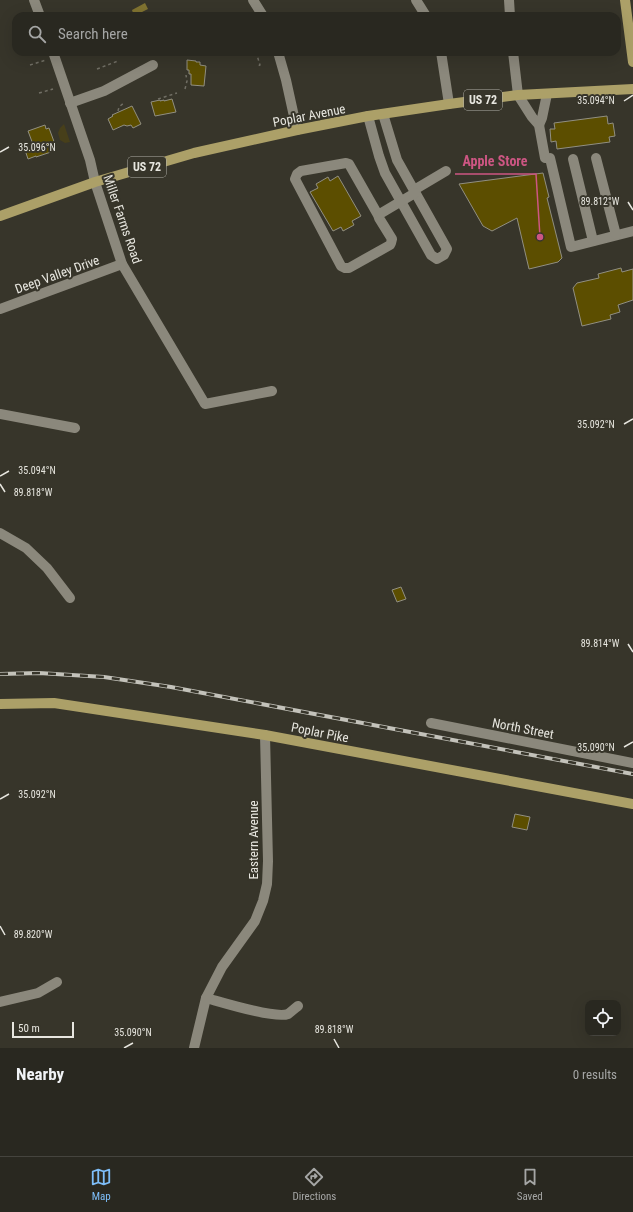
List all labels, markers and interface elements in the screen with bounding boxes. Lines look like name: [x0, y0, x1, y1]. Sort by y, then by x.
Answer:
search box: [12, 12, 621, 56]
icon: search: [26, 23, 48, 45]
text: Search here: [58, 25, 128, 43]
road number: US 72: [464, 90, 502, 110]
text: 35.094°N: [577, 95, 615, 106]
street label: Poplar Avenue: [272, 101, 347, 130]
text: 35.096°N: [18, 142, 56, 153]
callout: Apple Store: [455, 148, 536, 174]
text: Apple Store: [462, 153, 528, 169]
road number: US 72: [128, 157, 166, 177]
street label: Miller Farms Road: [100, 173, 145, 265]
text: 89.812°W: [581, 196, 620, 207]
street label: Deep Valley Drive: [13, 252, 101, 297]
text: 35.092°N: [577, 419, 615, 430]
text: 35.094°N: [18, 465, 56, 476]
text: 89.818°W: [14, 487, 53, 498]
text: 89.814°W: [581, 638, 620, 649]
street label: North Street: [491, 715, 555, 742]
street label: Poplar Pike: [290, 720, 350, 745]
text: 35.090°N: [577, 742, 615, 753]
text: 35.092°N: [18, 789, 56, 800]
street label: Eastern Avenue: [246, 800, 261, 880]
text: 89.820°W: [14, 929, 53, 940]
map controls: [585, 1000, 621, 1036]
button: locate: [585, 1000, 621, 1036]
scale bar: [12, 1020, 74, 1039]
text: 50 m: [18, 1022, 40, 1035]
text: 89.818°W: [315, 1024, 354, 1035]
text: 35.090°N: [114, 1027, 152, 1038]
text: Nearby: [16, 1064, 64, 1084]
text: 0 results: [573, 1067, 617, 1082]
tab: Map: [90, 1166, 112, 1203]
tab: Directions: [292, 1166, 336, 1203]
tab: Saved: [517, 1166, 543, 1203]

